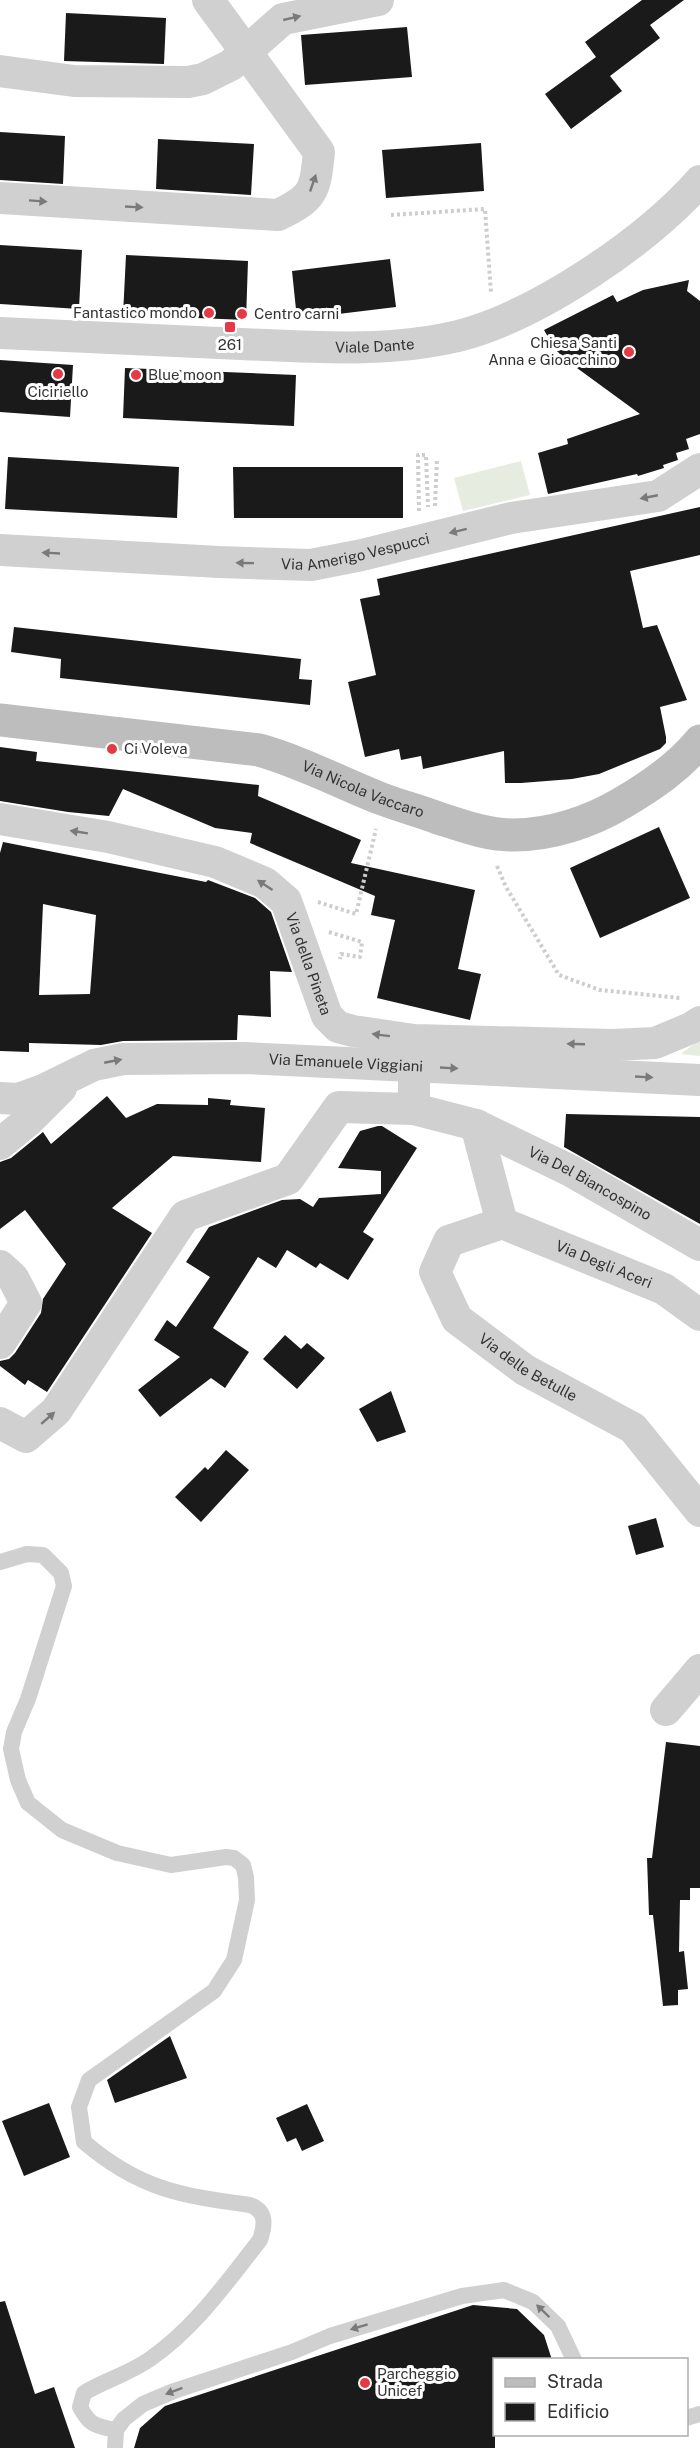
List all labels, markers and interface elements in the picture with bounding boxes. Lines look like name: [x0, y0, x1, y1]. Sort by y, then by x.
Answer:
one-way arrow: [283, 12, 301, 22]
one-way arrow: [309, 173, 319, 191]
one-way arrow: [29, 196, 48, 206]
one-way arrow: [125, 203, 144, 212]
place label: Fantastico mondo: [73, 304, 197, 321]
place label: Centro carni: [254, 305, 339, 322]
marker: Fantastico mondo: [202, 306, 216, 320]
marker: Centro carni: [235, 307, 249, 321]
marker: 261: [223, 320, 237, 334]
place label: Chiesa Santi Anna e Gioacchino: [488, 334, 617, 368]
street label: Viale Dante: [335, 335, 415, 356]
place label: 261: [218, 336, 242, 353]
marker: Chiesa Santi Anna e Gioacchino: [622, 345, 636, 359]
place label: Blue moon: [148, 366, 222, 383]
marker: Ciciriello: [51, 367, 65, 381]
marker: Blue moon: [129, 368, 143, 382]
place label: Ciciriello: [28, 383, 88, 400]
one-way arrow: [640, 493, 659, 502]
one-way arrow: [448, 527, 467, 537]
street label: Via Amerigo Vespucci: [281, 530, 431, 574]
one-way arrow: [41, 548, 60, 558]
one-way arrow: [236, 558, 255, 568]
place label: Ci Voleva: [124, 740, 187, 757]
marker: Ci Voleva: [105, 742, 119, 756]
street label: Via Nicola Vaccaro: [300, 757, 426, 820]
one-way arrow: [69, 827, 88, 836]
one-way arrow: [258, 879, 274, 891]
street label: Via della Pineta: [283, 910, 335, 1017]
one-way arrow: [371, 1031, 390, 1040]
one-way arrow: [566, 1039, 585, 1049]
street label: Via Emanuele Viggiani: [268, 1050, 423, 1075]
one-way arrow: [104, 1056, 123, 1065]
one-way arrow: [440, 1063, 459, 1072]
one-way arrow: [634, 1073, 653, 1082]
street label: Via Del Biancospino: [526, 1143, 655, 1223]
street label: Via Degli Aceri: [553, 1237, 655, 1291]
street label: Via delle Betulle: [476, 1329, 580, 1404]
one-way arrow: [40, 1412, 55, 1425]
one-way arrow: [535, 2304, 550, 2318]
one-way arrow: [350, 2323, 368, 2332]
legend: [493, 2358, 688, 2436]
place label: Parcheggio Unicef: [377, 2365, 456, 2399]
text: Strada: [547, 2371, 603, 2392]
marker: Parcheggio Unicef: [358, 2376, 372, 2390]
one-way arrow: [165, 2387, 183, 2397]
text: Edificio: [547, 2401, 609, 2422]

